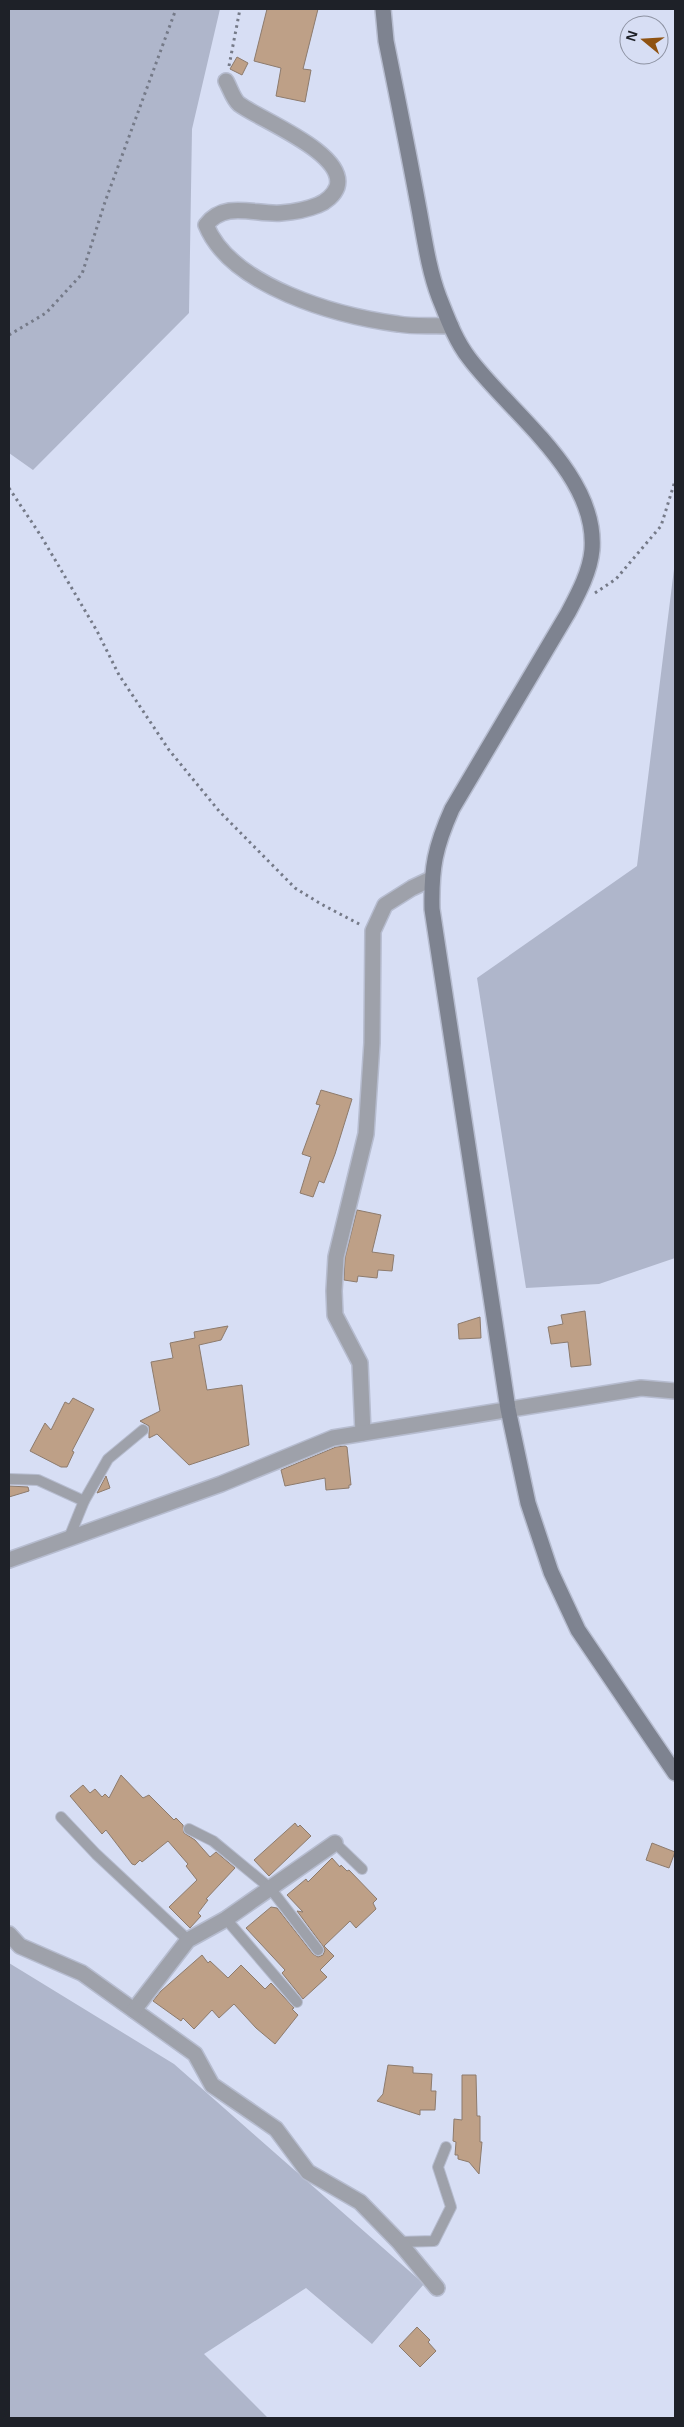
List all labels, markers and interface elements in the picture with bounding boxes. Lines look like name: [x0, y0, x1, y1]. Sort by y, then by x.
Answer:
north arrow: [619, 15, 669, 65]
text: N: [622, 29, 641, 43]

